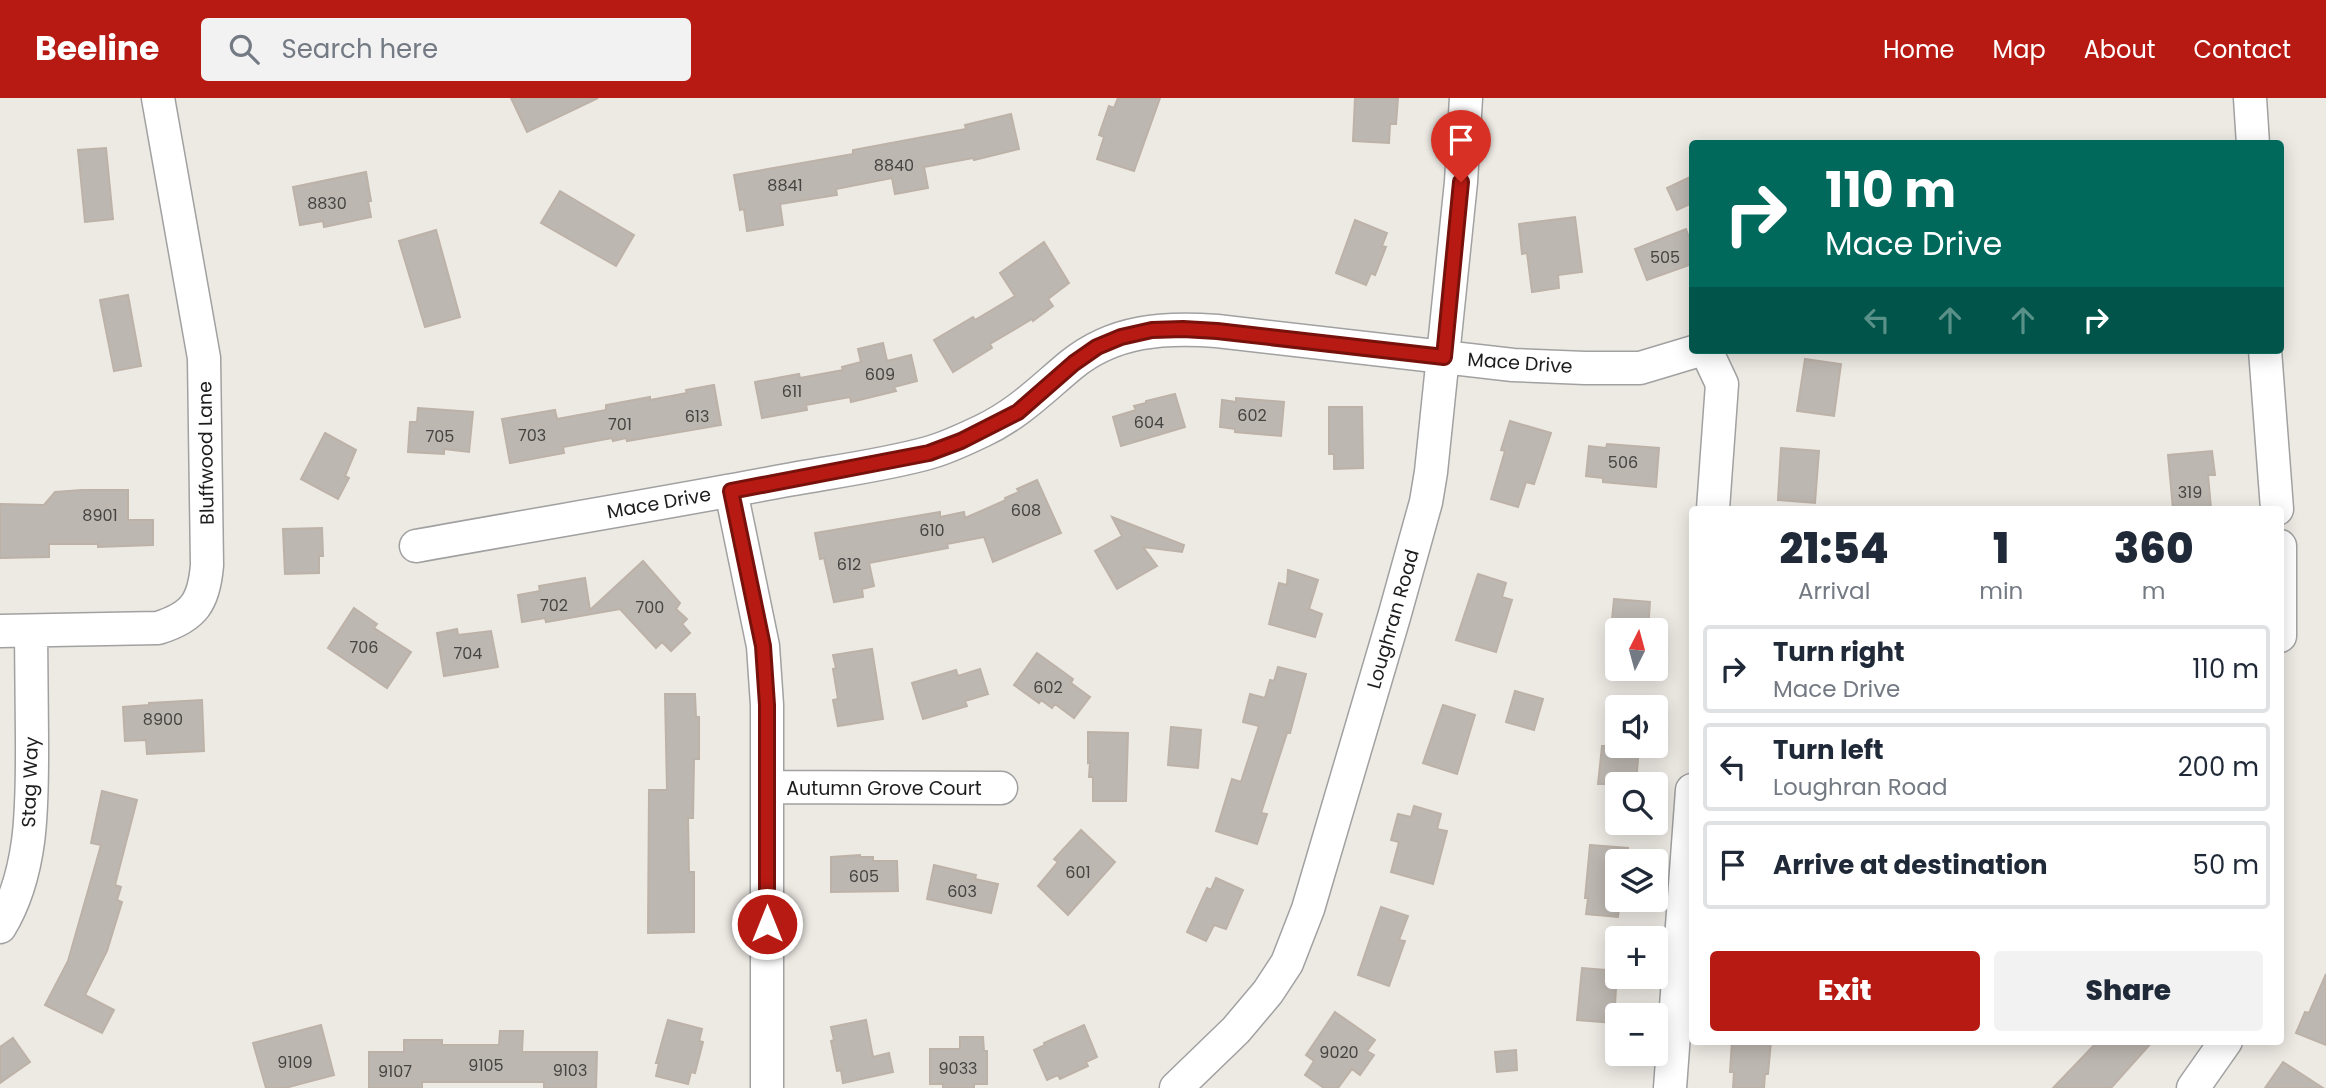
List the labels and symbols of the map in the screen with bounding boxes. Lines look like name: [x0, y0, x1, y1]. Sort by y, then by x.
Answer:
pin: [1431, 110, 1491, 182]
house number: 8840: [874, 154, 914, 177]
house number: 8841: [767, 174, 803, 197]
house number: 8830: [307, 192, 347, 215]
house number: 505: [1650, 246, 1680, 269]
street label: Mace Drive: [1467, 346, 1573, 380]
house number: 609: [865, 363, 895, 386]
house number: 611: [782, 380, 802, 403]
street label: Bluffwood Lane: [191, 381, 221, 525]
house number: 602: [1237, 404, 1267, 427]
house number: 613: [685, 405, 709, 428]
house number: 604: [1134, 411, 1164, 434]
house number: 701: [608, 413, 632, 436]
house number: 703: [518, 424, 546, 447]
house number: 705: [426, 425, 454, 448]
house number: 506: [1608, 451, 1638, 474]
street label: Mace Drive: [605, 481, 713, 525]
house number: 319: [2178, 481, 2202, 504]
house number: 608: [1011, 499, 1041, 522]
house number: 8901: [82, 504, 118, 527]
house number: 610: [919, 519, 945, 542]
street label: Loughran Road: [1360, 546, 1426, 692]
house number: 612: [837, 553, 861, 576]
house number: 702: [540, 594, 568, 617]
house number: 700: [636, 596, 664, 619]
north arrow: [1605, 618, 1668, 681]
house number: 706: [350, 636, 378, 659]
house number: 704: [454, 642, 482, 665]
house number: 602: [1033, 676, 1063, 699]
house number: 8900: [143, 708, 183, 731]
street label: Stag Way: [15, 736, 45, 828]
street label: Autumn Grove Court: [786, 775, 982, 802]
house number: 601: [1065, 861, 1091, 884]
house number: 605: [849, 865, 879, 888]
house number: 603: [947, 880, 977, 903]
position arrow: [730, 887, 804, 961]
house number: 9020: [1319, 1041, 1359, 1064]
house number: 9109: [277, 1051, 313, 1074]
house number: 9105: [468, 1054, 504, 1077]
house number: 9033: [939, 1057, 977, 1080]
house number: 9103: [553, 1059, 587, 1082]
house number: 9107: [378, 1060, 412, 1083]

